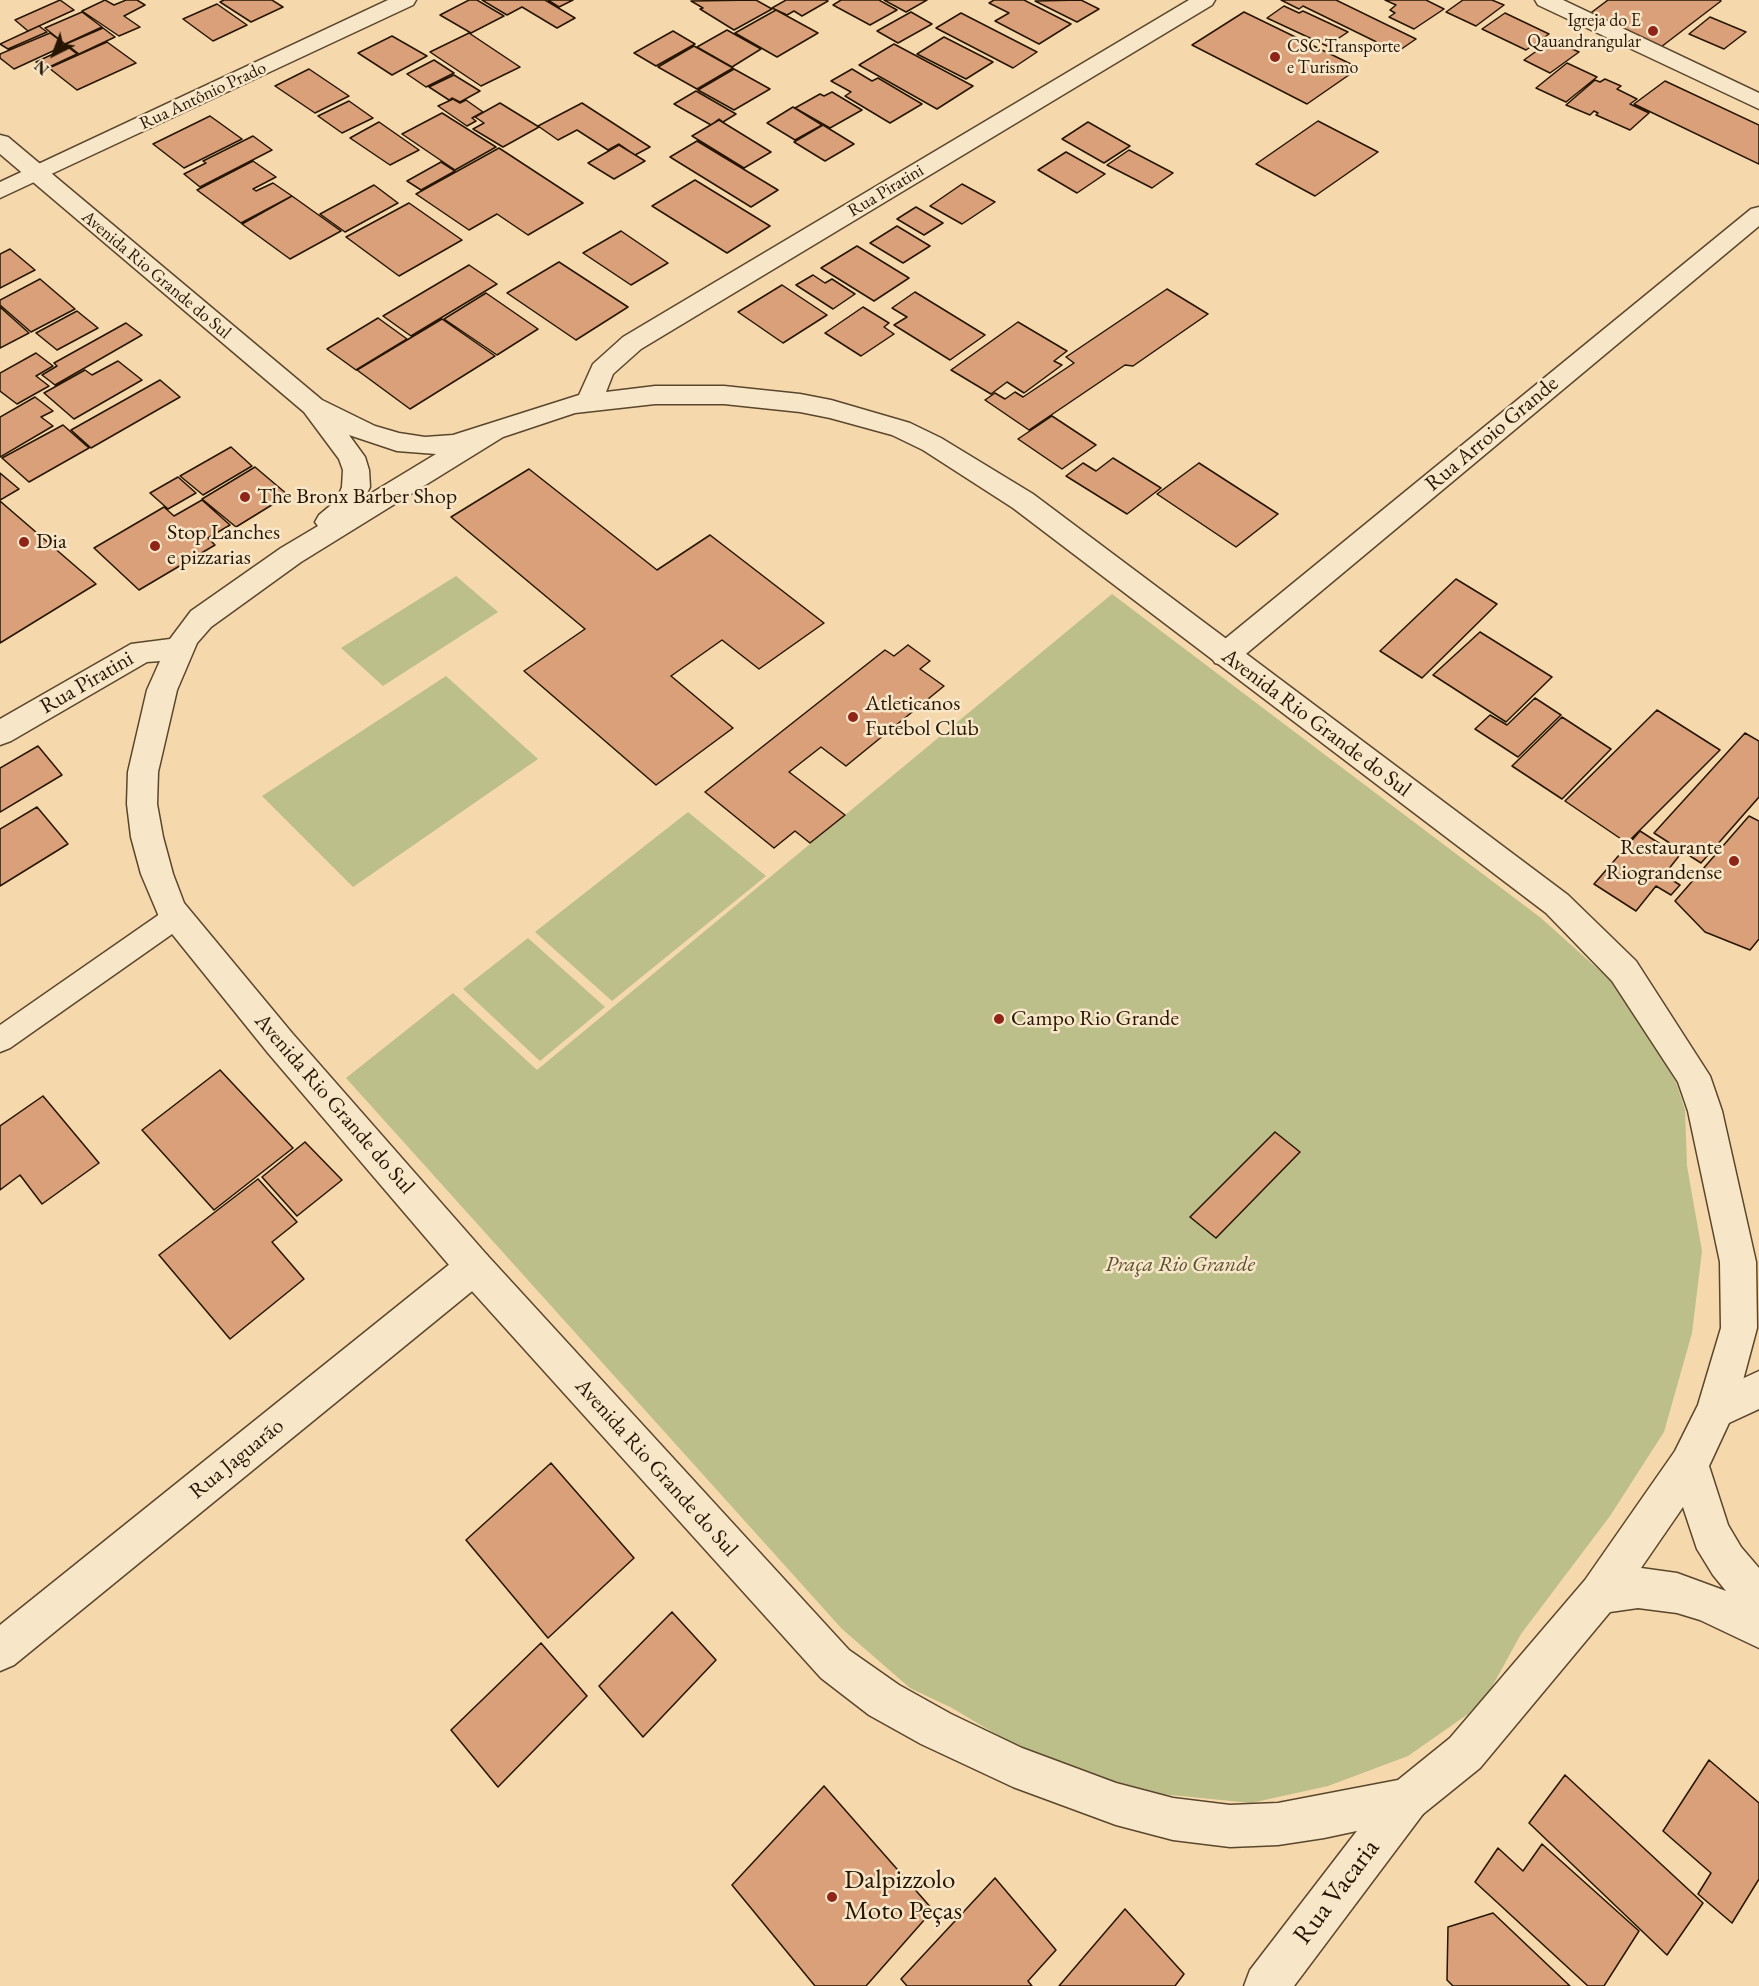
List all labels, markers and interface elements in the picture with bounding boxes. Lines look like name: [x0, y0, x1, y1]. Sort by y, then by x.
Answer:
place label: Igreja do E Qauandrangular: [1527, 10, 1641, 52]
north arrow: [24, 24, 84, 84]
marker: Igreja do E Qauandrangular: [1646, 24, 1660, 38]
place label: CSC Transporte e Turismo: [1287, 36, 1400, 78]
marker: CSC Transporte e Turismo: [1268, 50, 1282, 64]
text: N: [30, 56, 53, 80]
street label: Rua Antônio Prado: [136, 57, 270, 135]
street label: Rua Piratini: [844, 160, 928, 222]
street label: Avenida Rio Grande do Sul: [77, 206, 235, 344]
street label: Rua Arroio Grande: [1420, 371, 1564, 497]
place label: The Bronx Barber Shop: [257, 484, 457, 510]
marker: The Bronx Barber Shop: [238, 490, 252, 504]
place label: Stop Lanches e pizzarias: [167, 520, 280, 572]
place label: Dia: [36, 529, 67, 555]
marker: Dia: [17, 535, 31, 549]
marker: Stop Lanches e pizzarias: [148, 539, 162, 553]
street label: Avenida Rio Grande do Sul: [1216, 643, 1416, 803]
street label: Rua Piratini: [36, 646, 138, 720]
place label: Atleticanos Futebol Club: [865, 691, 979, 742]
marker: Atleticanos Futebol Club: [846, 710, 860, 724]
place label: Restaurante Riograndense: [1606, 835, 1722, 886]
marker: Restaurante Riograndense: [1727, 854, 1741, 868]
place label: Campo Rio Grande: [1011, 1006, 1179, 1032]
street label: Avenida Rio Grande do Sul: [248, 1008, 420, 1200]
marker: Campo Rio Grande: [992, 1012, 1006, 1026]
park label: Praça Rio Grande: [1105, 1252, 1255, 1278]
street label: Avenida Rio Grande do Sul: [569, 1374, 743, 1562]
street label: Rua Jaguarão: [185, 1413, 289, 1505]
street label: Rua Vacaria: [1287, 1833, 1387, 1951]
place label: Dalpizzolo Moto Peças: [844, 1865, 962, 1928]
marker: Dalpizzolo Moto Peças: [825, 1890, 839, 1904]

